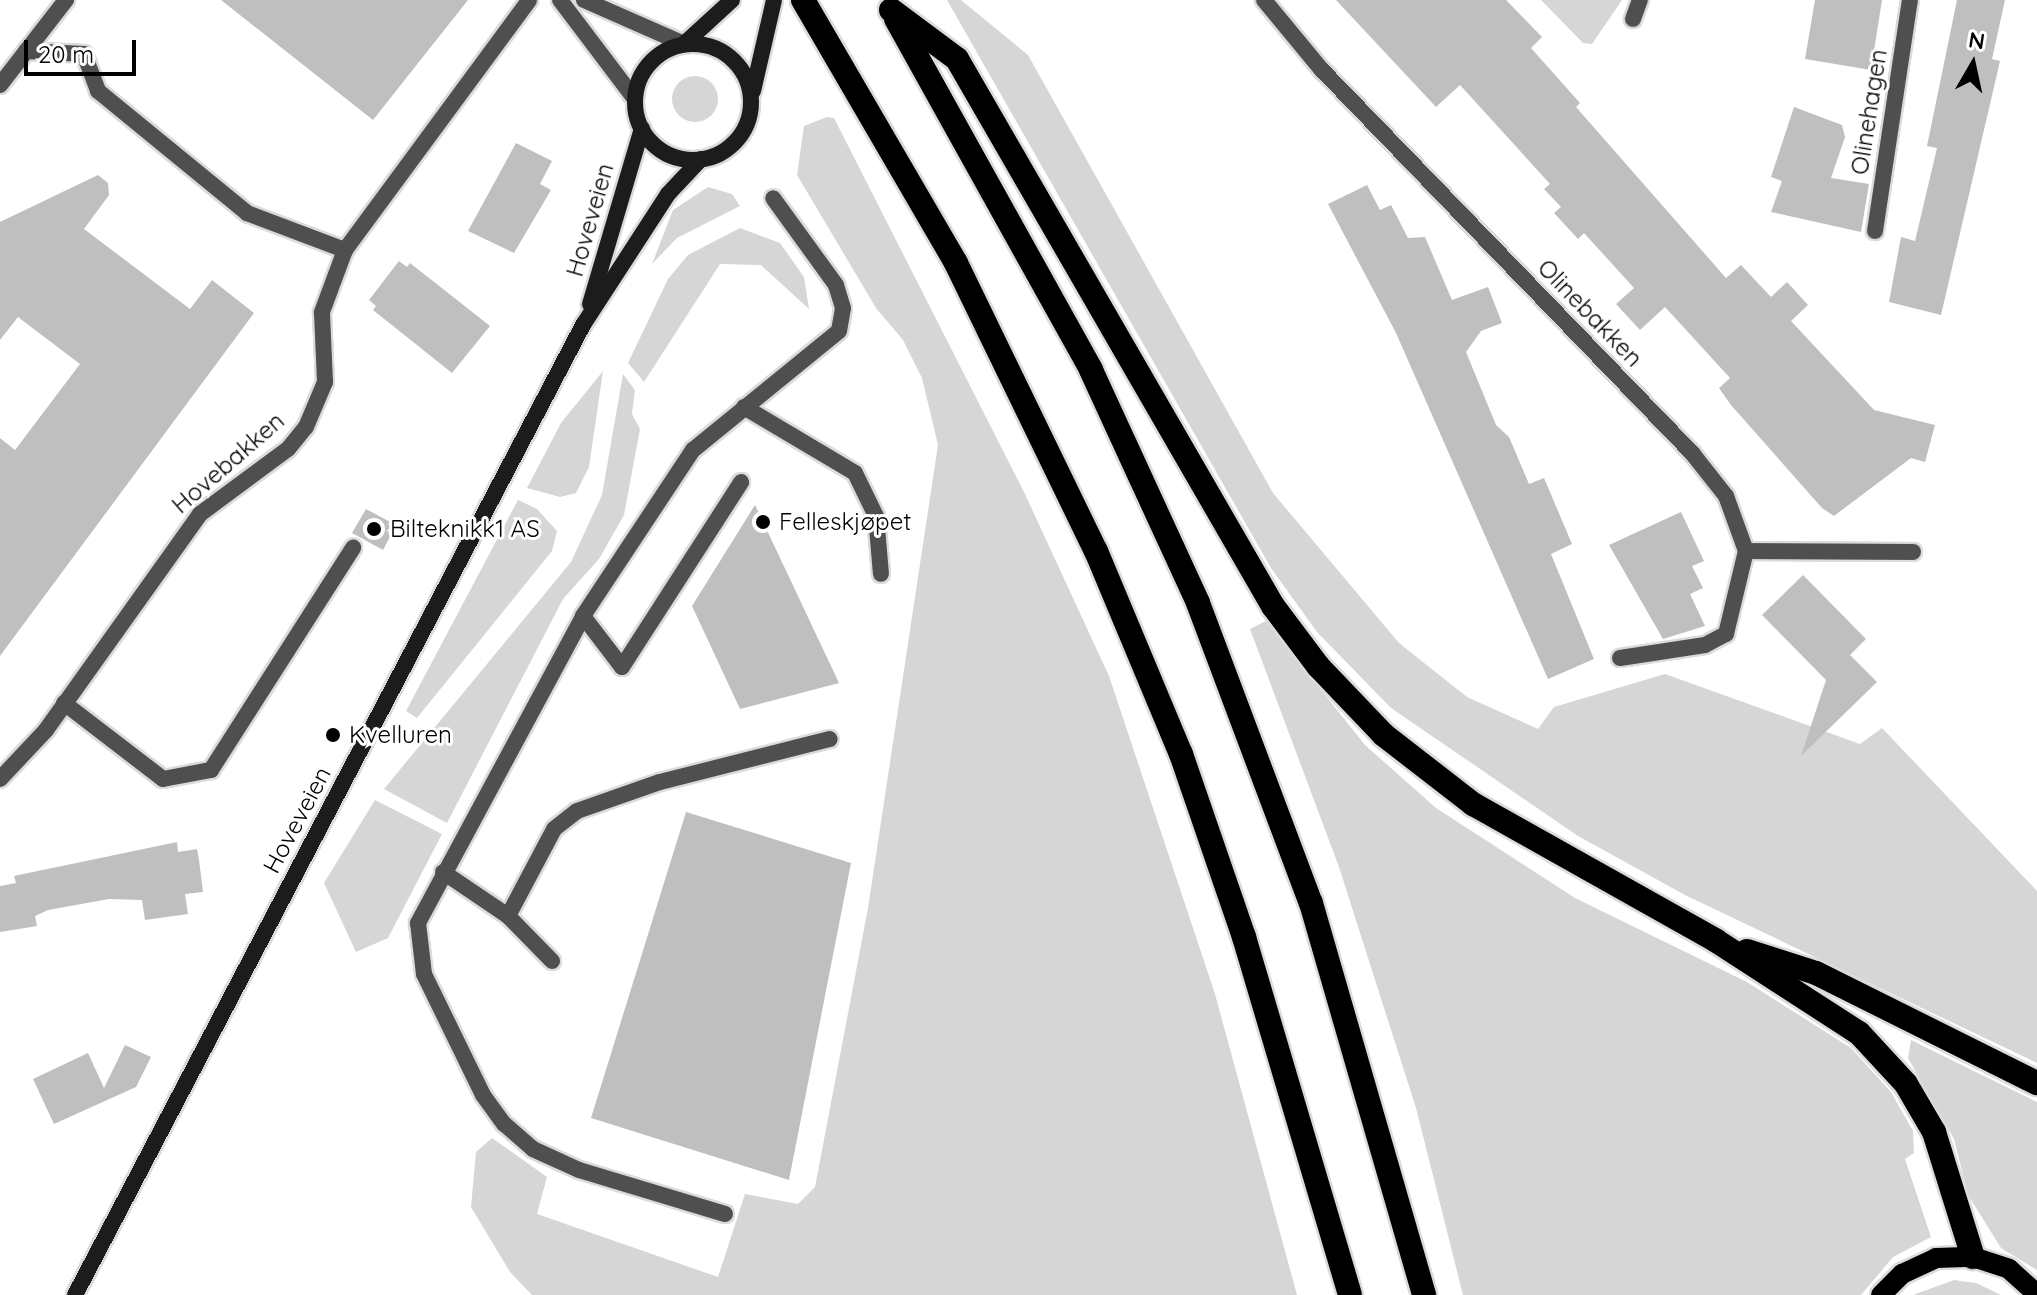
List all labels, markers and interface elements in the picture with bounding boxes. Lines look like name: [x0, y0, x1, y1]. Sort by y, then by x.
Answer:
scale bar: [28, 24, 140, 74]
north arrow: [1933, 24, 2013, 104]
text: N: [1967, 25, 1987, 55]
text: 20 m: [38, 39, 94, 69]
street label: Olinehagen: [1845, 47, 1893, 177]
street label: Hoveveien: [560, 160, 620, 280]
street label: Olinebakken: [1532, 253, 1648, 373]
street label: Hovebakken: [166, 406, 290, 520]
place label: Felleskjøpet: [779, 508, 911, 536]
marker: Felleskjøpet: [754, 513, 772, 531]
place label: Bilteknikk1 AS: [390, 515, 540, 543]
marker: Bilteknikk1 AS: [365, 520, 383, 538]
place label: Kvelluren: [349, 721, 452, 749]
marker: Kvelluren: [324, 726, 342, 744]
street label: Hoveveien: [257, 762, 337, 878]

